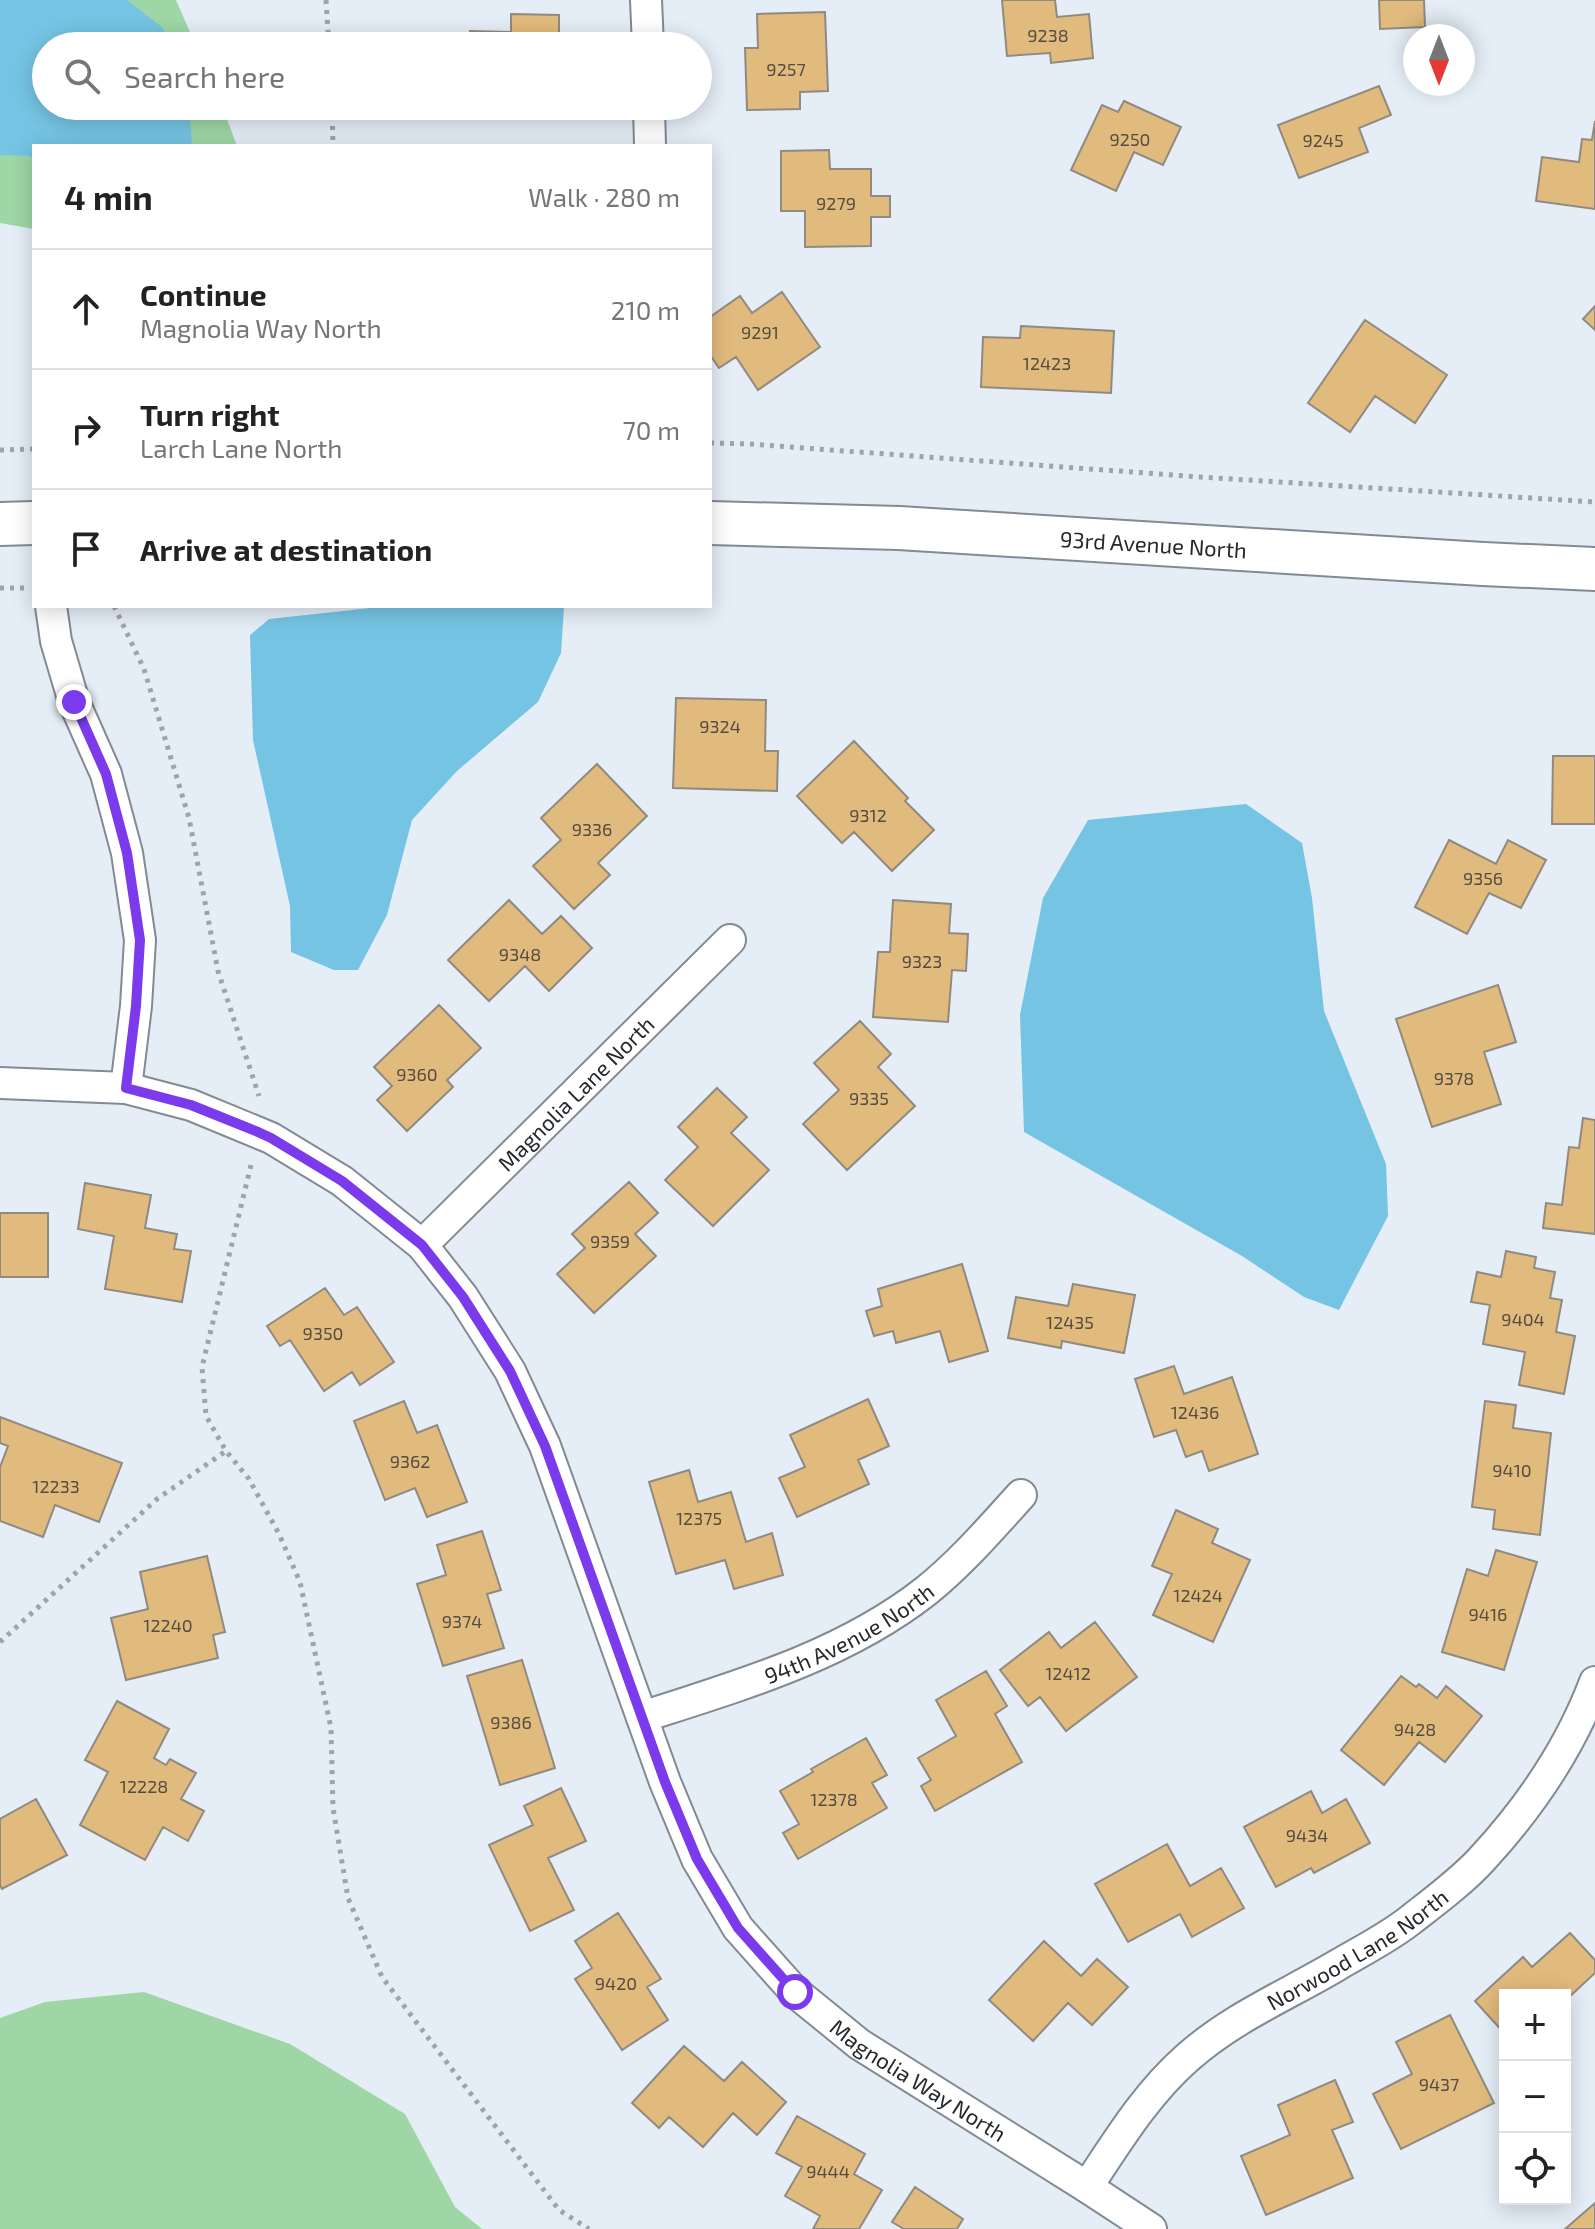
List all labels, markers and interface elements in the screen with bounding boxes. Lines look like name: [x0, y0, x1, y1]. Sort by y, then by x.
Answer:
house number: 9238: [1027, 24, 1069, 46]
north arrow: [1403, 24, 1475, 96]
search box: [32, 32, 712, 120]
icon: search: [60, 54, 104, 98]
text: Search here: [124, 58, 285, 94]
house number: 9257: [766, 58, 806, 80]
house number: 9250: [1110, 128, 1150, 150]
house number: 9245: [1302, 129, 1344, 151]
text: 4 min: [64, 176, 153, 217]
text: Walk · 280 m: [528, 181, 680, 212]
house number: 9279: [816, 192, 856, 214]
text: Continue: [140, 276, 267, 312]
icon: ahead: [64, 287, 108, 331]
text: 210 m: [611, 294, 680, 325]
text: Magnolia Way North: [140, 312, 382, 343]
house number: 9291: [741, 321, 779, 343]
house number: 12423: [1023, 352, 1071, 374]
text: Turn right: [140, 396, 280, 432]
icon: right: [64, 407, 108, 451]
text: 70 m: [622, 414, 680, 445]
text: Larch Lane North: [140, 432, 342, 463]
street label: 93rd Avenue North: [1059, 525, 1248, 562]
icon: arrive: [64, 527, 108, 571]
text: Arrive at destination: [140, 531, 432, 567]
route end: [56, 684, 92, 720]
house number: 9324: [699, 715, 741, 737]
house number: 9312: [849, 804, 887, 826]
house number: 9336: [572, 818, 612, 840]
house number: 9356: [1463, 867, 1503, 889]
house number: 9348: [499, 943, 541, 965]
house number: 9323: [902, 950, 942, 972]
street label: Magnolia Lane North: [492, 1010, 659, 1176]
house number: 9360: [396, 1063, 438, 1085]
house number: 9378: [1434, 1067, 1474, 1089]
house number: 9335: [849, 1087, 889, 1109]
house number: 9359: [590, 1230, 630, 1252]
house number: 9404: [1501, 1308, 1545, 1330]
house number: 12435: [1046, 1311, 1094, 1333]
house number: 9350: [303, 1322, 343, 1344]
house number: 12436: [1171, 1401, 1219, 1423]
house number: 9362: [390, 1450, 430, 1472]
house number: 9410: [1492, 1459, 1532, 1481]
house number: 12233: [32, 1475, 80, 1497]
house number: 12375: [676, 1507, 722, 1529]
street label: 94th Avenue North: [761, 1577, 939, 1688]
house number: 12424: [1173, 1584, 1223, 1606]
house number: 9416: [1469, 1603, 1507, 1625]
house number: 9374: [442, 1610, 482, 1632]
house number: 12240: [143, 1614, 193, 1636]
house number: 12412: [1045, 1662, 1091, 1684]
house number: 9386: [490, 1711, 532, 1733]
house number: 9428: [1394, 1718, 1436, 1740]
house number: 12228: [120, 1775, 168, 1797]
house number: 12378: [810, 1788, 858, 1810]
house number: 9434: [1286, 1824, 1328, 1846]
street label: Norwood Lane North: [1262, 1883, 1453, 2015]
house number: 9420: [595, 1972, 637, 1994]
route start: [777, 1974, 813, 2010]
map controls: [1499, 1989, 1571, 2205]
button: +: [1499, 1989, 1571, 2061]
street label: Magnolia Way North: [825, 2013, 1011, 2146]
button: −: [1499, 2061, 1571, 2133]
house number: 9437: [1419, 2073, 1459, 2095]
button: locate: [1499, 2133, 1571, 2205]
house number: 9444: [806, 2160, 850, 2182]

